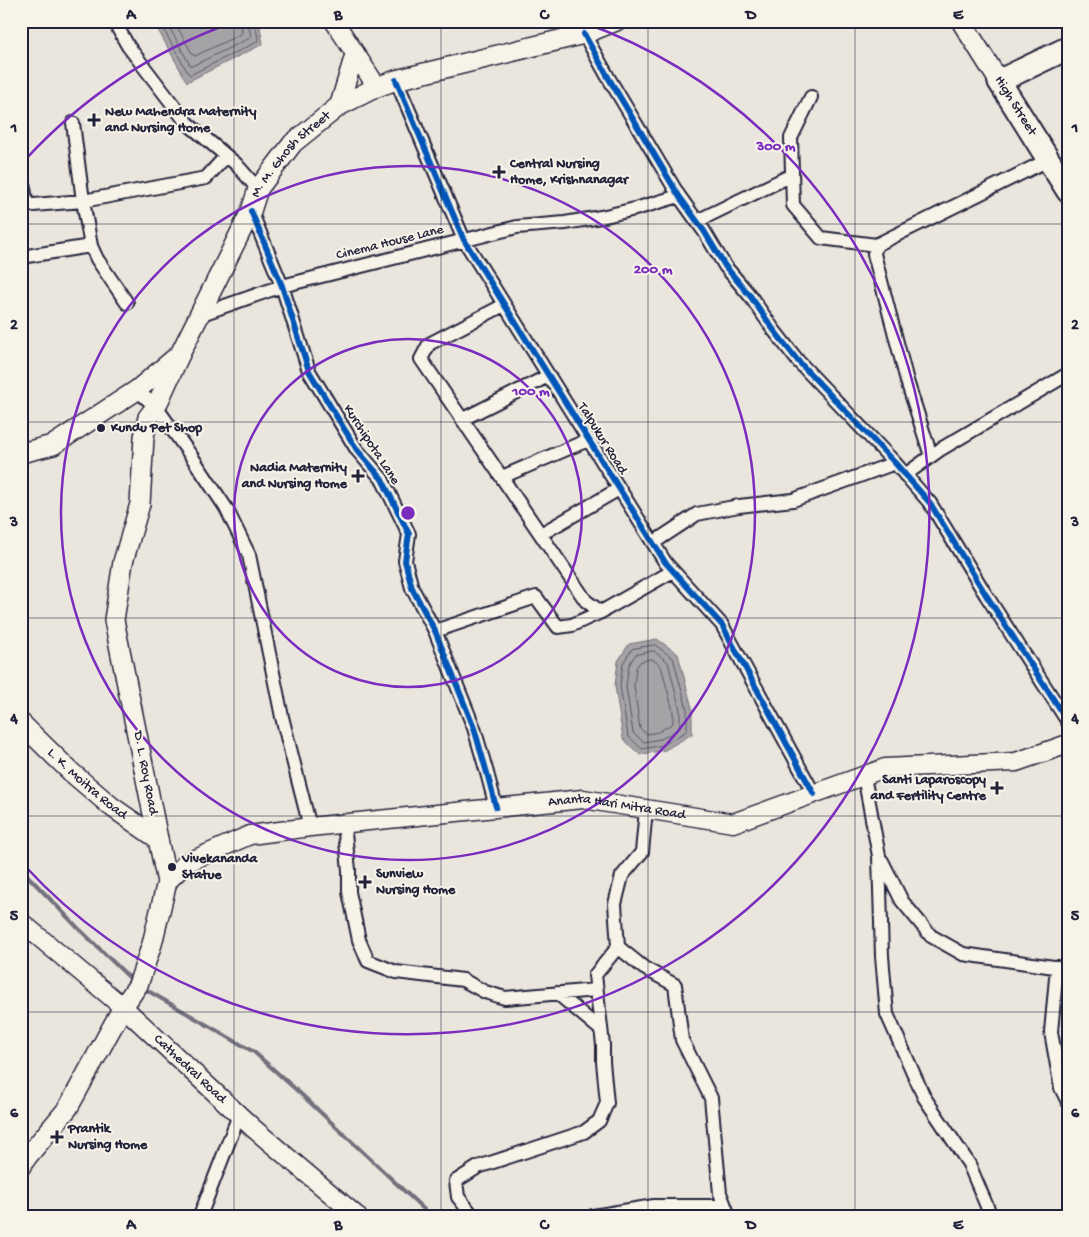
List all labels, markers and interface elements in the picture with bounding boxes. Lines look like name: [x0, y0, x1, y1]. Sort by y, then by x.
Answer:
text: A: [125, 7, 137, 26]
text: B: [333, 7, 343, 26]
text: C: [539, 7, 550, 26]
text: D: [744, 7, 757, 26]
text: E: [953, 7, 964, 26]
street label: High Street: [990, 73, 1041, 140]
place label: New Mahendra Maternity and Nursing Home: [104, 104, 256, 137]
street label: M. M. Ghosh Street: [247, 107, 335, 199]
marker: New Mahendra Maternity and Nursing Home: [87, 113, 101, 127]
text: 1: [10, 120, 17, 139]
text: 1: [1071, 120, 1078, 139]
text: 300 m: [755, 138, 796, 156]
place label: Central Nursing Home, Krishnanagar: [509, 156, 630, 189]
marker: Central Nursing Home, Krishnanagar: [492, 165, 506, 179]
street label: Cinema House Lane: [335, 221, 446, 265]
text: 200 m: [634, 261, 673, 279]
text: 2: [10, 317, 18, 336]
text: 2: [1071, 317, 1079, 336]
text: 100 m: [511, 383, 550, 401]
street label: Talpukur Road: [573, 399, 632, 480]
street label: Kurchipota Lane: [339, 402, 404, 489]
place label: Kundu Pet Shop: [110, 420, 202, 437]
marker: Kundu Pet Shop: [95, 422, 107, 434]
place label: Nadia Maternity and Nursing Home: [241, 460, 348, 493]
marker: Nadia Maternity and Nursing Home: [351, 469, 365, 483]
centre of rings: [399, 504, 417, 522]
text: 3: [9, 514, 18, 533]
text: 3: [1070, 514, 1079, 533]
text: 4: [9, 711, 18, 730]
text: 4: [1070, 711, 1079, 730]
street label: D. L. Roy Road: [128, 729, 162, 818]
street label: L. K. Moitra Road: [43, 745, 132, 824]
place label: Santi Laparoscopy and Fertility Centre: [870, 772, 987, 805]
marker: Santi Laparoscopy and Fertility Centre: [990, 781, 1004, 795]
street label: Ananta Hari Mitra Road: [547, 790, 688, 824]
place label: Vivekananda Statue: [181, 851, 259, 884]
marker: Vivekananda Statue: [166, 861, 178, 873]
place label: Sunview Nursing Home: [376, 866, 456, 899]
marker: Sunview Nursing Home: [358, 875, 372, 889]
text: 5: [10, 908, 19, 927]
text: 5: [1071, 908, 1080, 927]
street label: Cathedral Road: [150, 1031, 231, 1109]
text: 6: [10, 1105, 19, 1124]
text: 6: [1071, 1105, 1080, 1124]
place label: Prantik Nursing Home: [67, 1121, 148, 1154]
marker: Prantik Nursing Home: [50, 1130, 64, 1144]
text: A: [125, 1217, 137, 1236]
text: B: [333, 1217, 343, 1236]
text: C: [539, 1217, 550, 1236]
text: D: [744, 1217, 757, 1236]
text: E: [953, 1217, 964, 1236]

